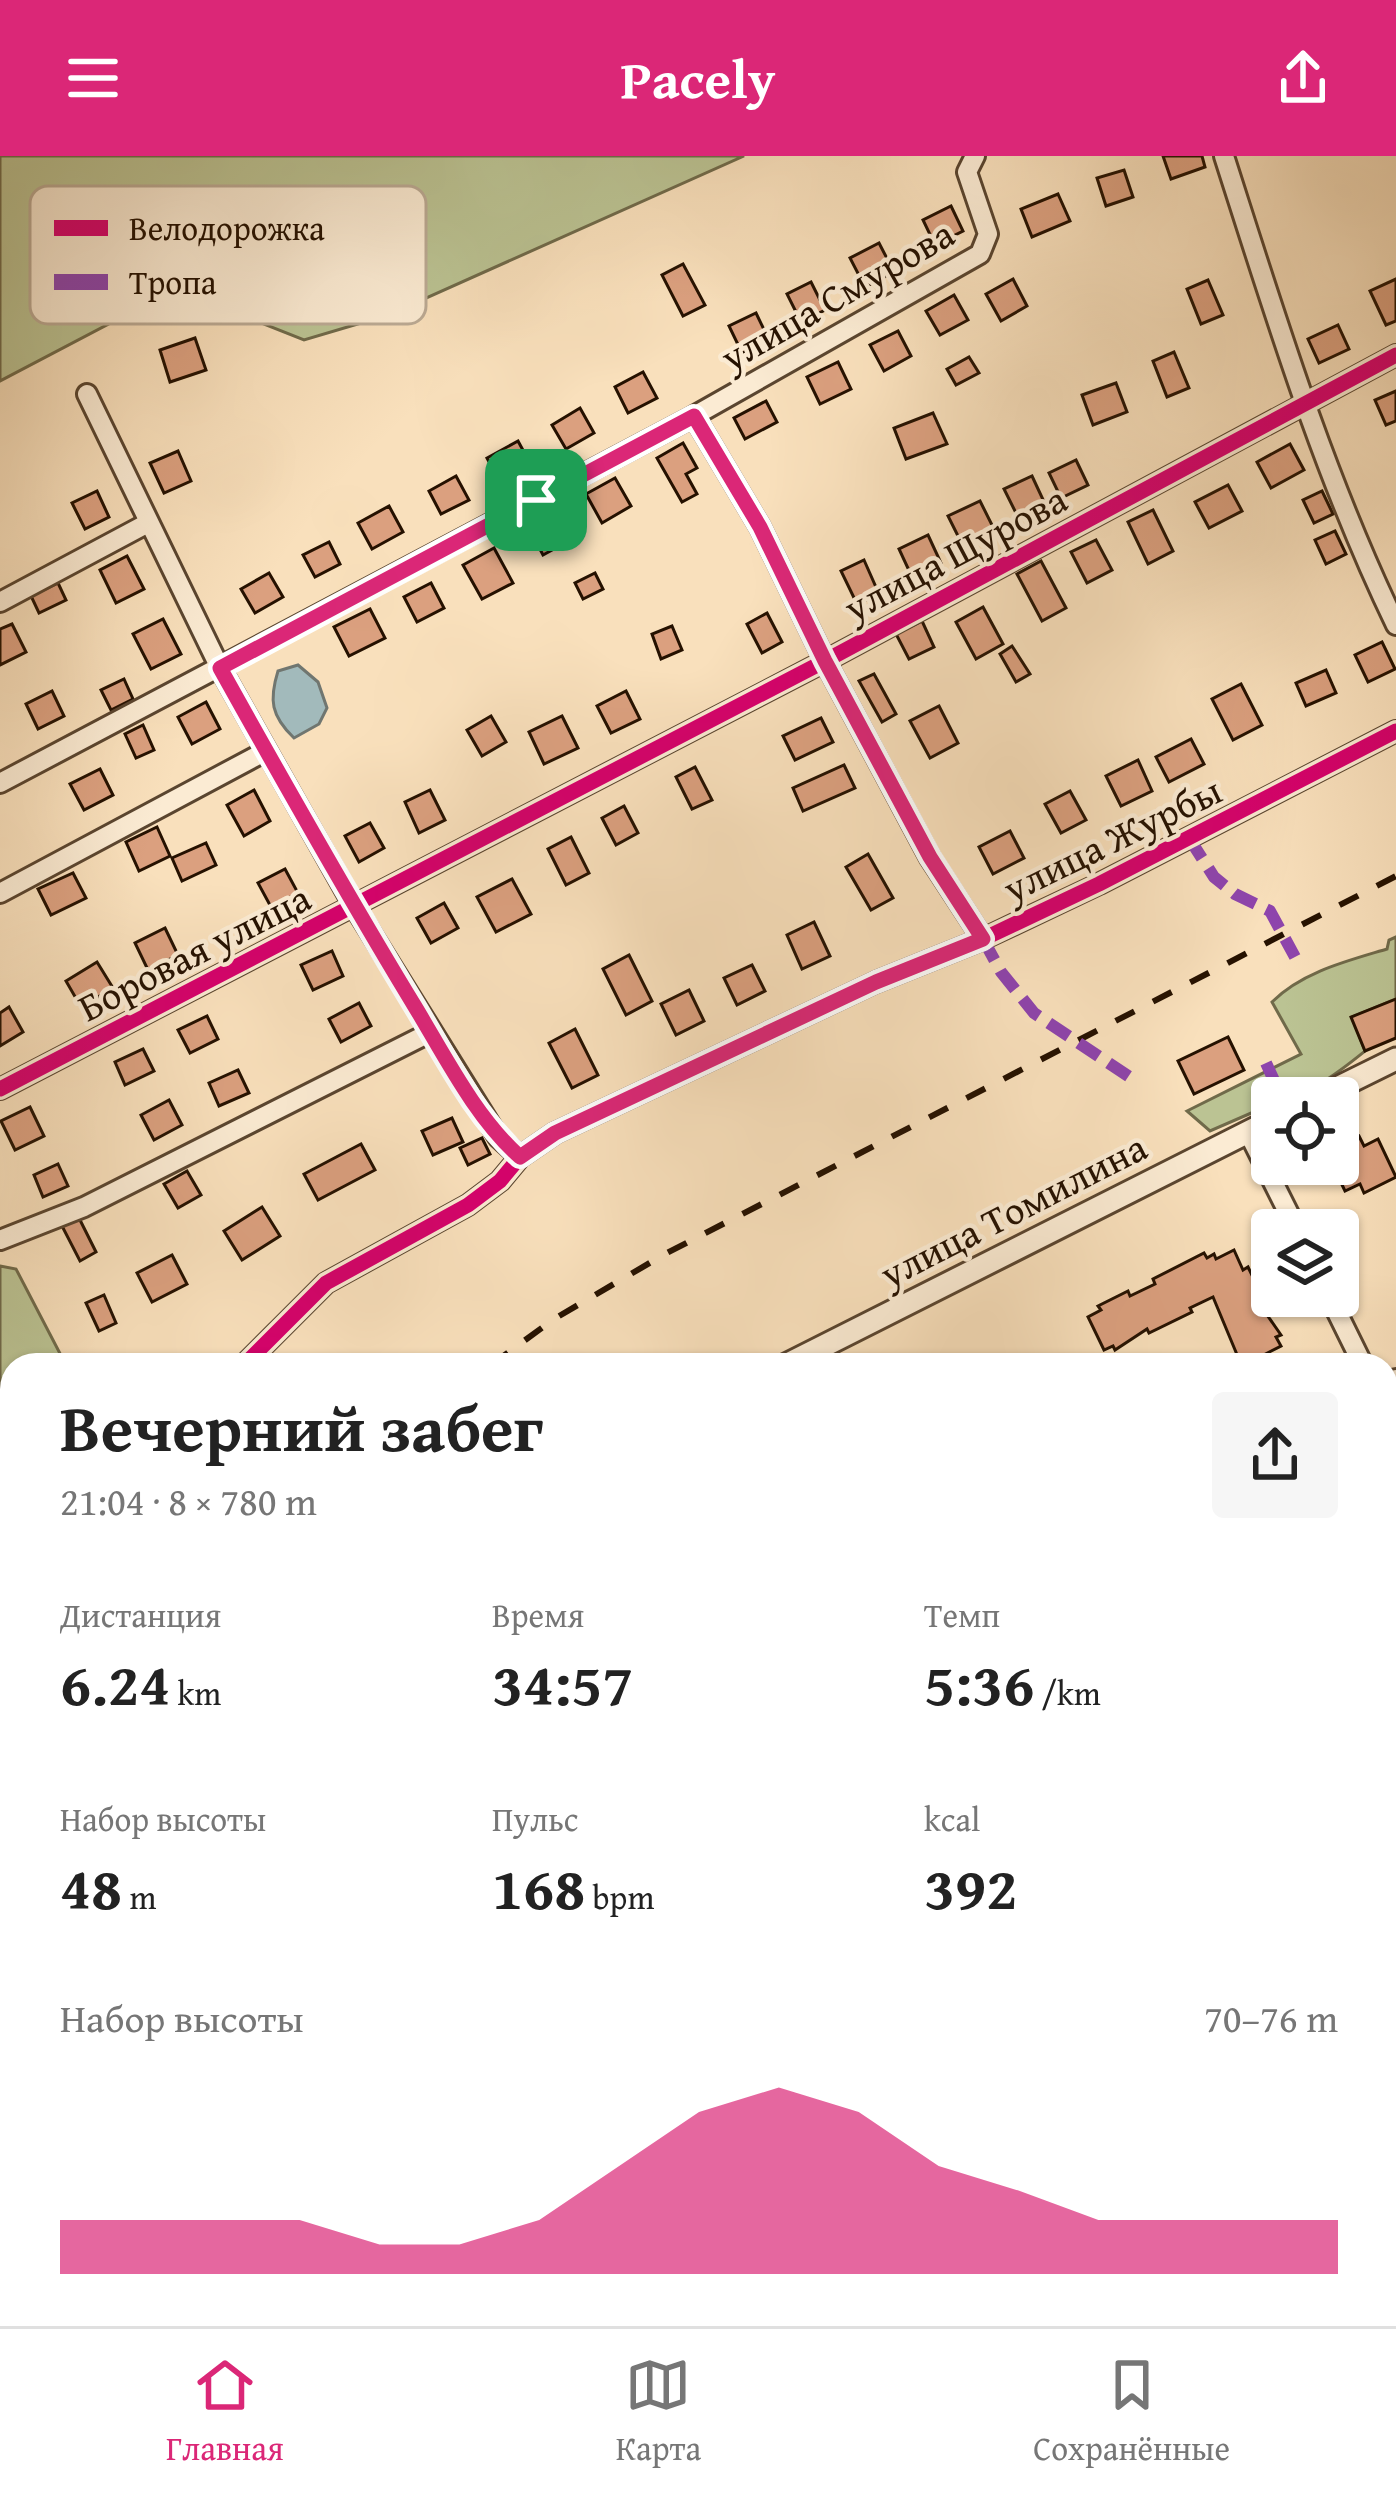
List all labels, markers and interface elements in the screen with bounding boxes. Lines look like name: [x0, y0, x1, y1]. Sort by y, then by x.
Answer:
text: Pacely: [621, 39, 775, 118]
icon: menu: [60, 45, 126, 111]
icon: share: [1270, 45, 1336, 111]
legend: [30, 186, 426, 324]
text: Велодорожка: [129, 204, 325, 252]
street label: улица Смурова: [708, 204, 965, 385]
text: Тропа: [129, 258, 217, 306]
pin: [485, 449, 587, 551]
icon: arrive: [503, 467, 569, 533]
street label: улица Щурова: [832, 470, 1077, 636]
street label: улица Журбы: [992, 761, 1231, 916]
street label: Боровая улица: [68, 868, 320, 1035]
map controls: [1251, 1077, 1359, 1317]
button: locate: [1251, 1077, 1359, 1185]
street label: улица Томилина: [869, 1118, 1156, 1302]
button: layers: [1251, 1209, 1359, 1317]
text: Вечерний забег: [60, 1378, 543, 1475]
button: share: [1212, 1392, 1338, 1518]
text: 21:04 · 8 × 780 m: [60, 1472, 317, 1529]
text: Дистанция: [60, 1591, 221, 1639]
text: Время: [492, 1591, 584, 1639]
text: Темп: [924, 1591, 1000, 1639]
text: 6.24: [60, 1639, 170, 1727]
text: 34:57: [492, 1639, 633, 1727]
text: 5:36: [924, 1639, 1034, 1727]
text: km: [170, 1669, 221, 1717]
text: /km: [1034, 1669, 1101, 1717]
text: Набор высоты: [60, 1795, 266, 1843]
text: Пульс: [492, 1795, 578, 1843]
text: kcal: [924, 1795, 980, 1843]
text: 48: [60, 1843, 122, 1931]
text: 168: [492, 1843, 585, 1931]
text: 392: [924, 1843, 1017, 1931]
text: m: [122, 1873, 156, 1921]
text: bpm: [585, 1873, 654, 1921]
text: Набор высоты: [60, 1989, 304, 2046]
text: 70–76 m: [1204, 1989, 1338, 2046]
tab: Главная: [166, 2352, 284, 2472]
tab: Карта: [616, 2352, 701, 2472]
tab: Сохранённые: [1033, 2352, 1230, 2472]

